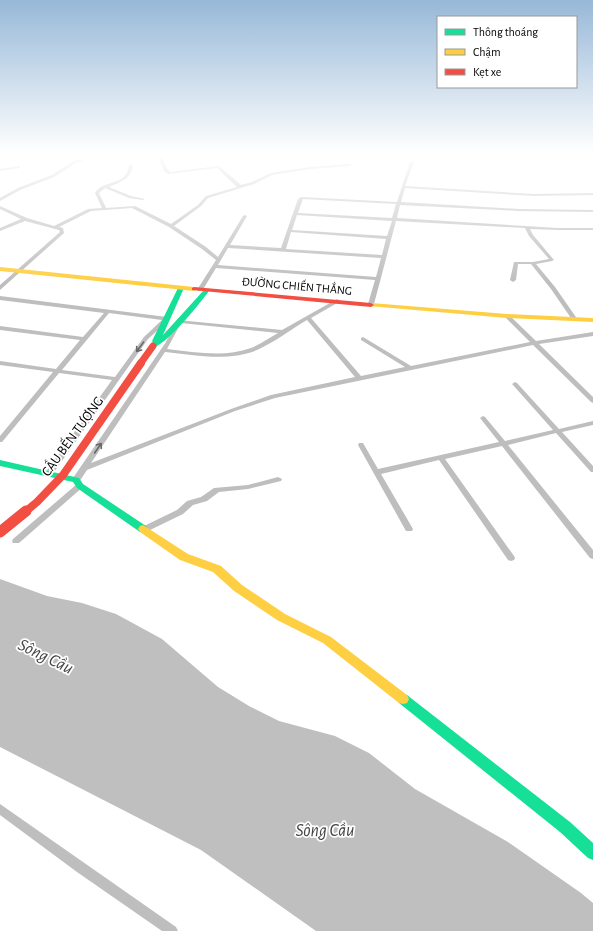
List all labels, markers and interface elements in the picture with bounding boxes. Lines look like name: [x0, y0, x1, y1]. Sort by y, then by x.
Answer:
legend: [437, 16, 577, 88]
text: Thông thoáng: [473, 26, 538, 38]
text: Chậm: [473, 46, 501, 58]
text: Kẹt xe: [473, 66, 501, 78]
street label: ĐƯỜNG CHIẾN THẮNG: [241, 272, 353, 297]
one-way arrow: [136, 341, 144, 352]
street label: CẦU BẾN TƯỢNG: [36, 392, 106, 479]
one-way arrow: [94, 442, 102, 453]
water label: Sông Cầu: [15, 635, 77, 678]
water label: Sông Cầu: [295, 821, 355, 840]

